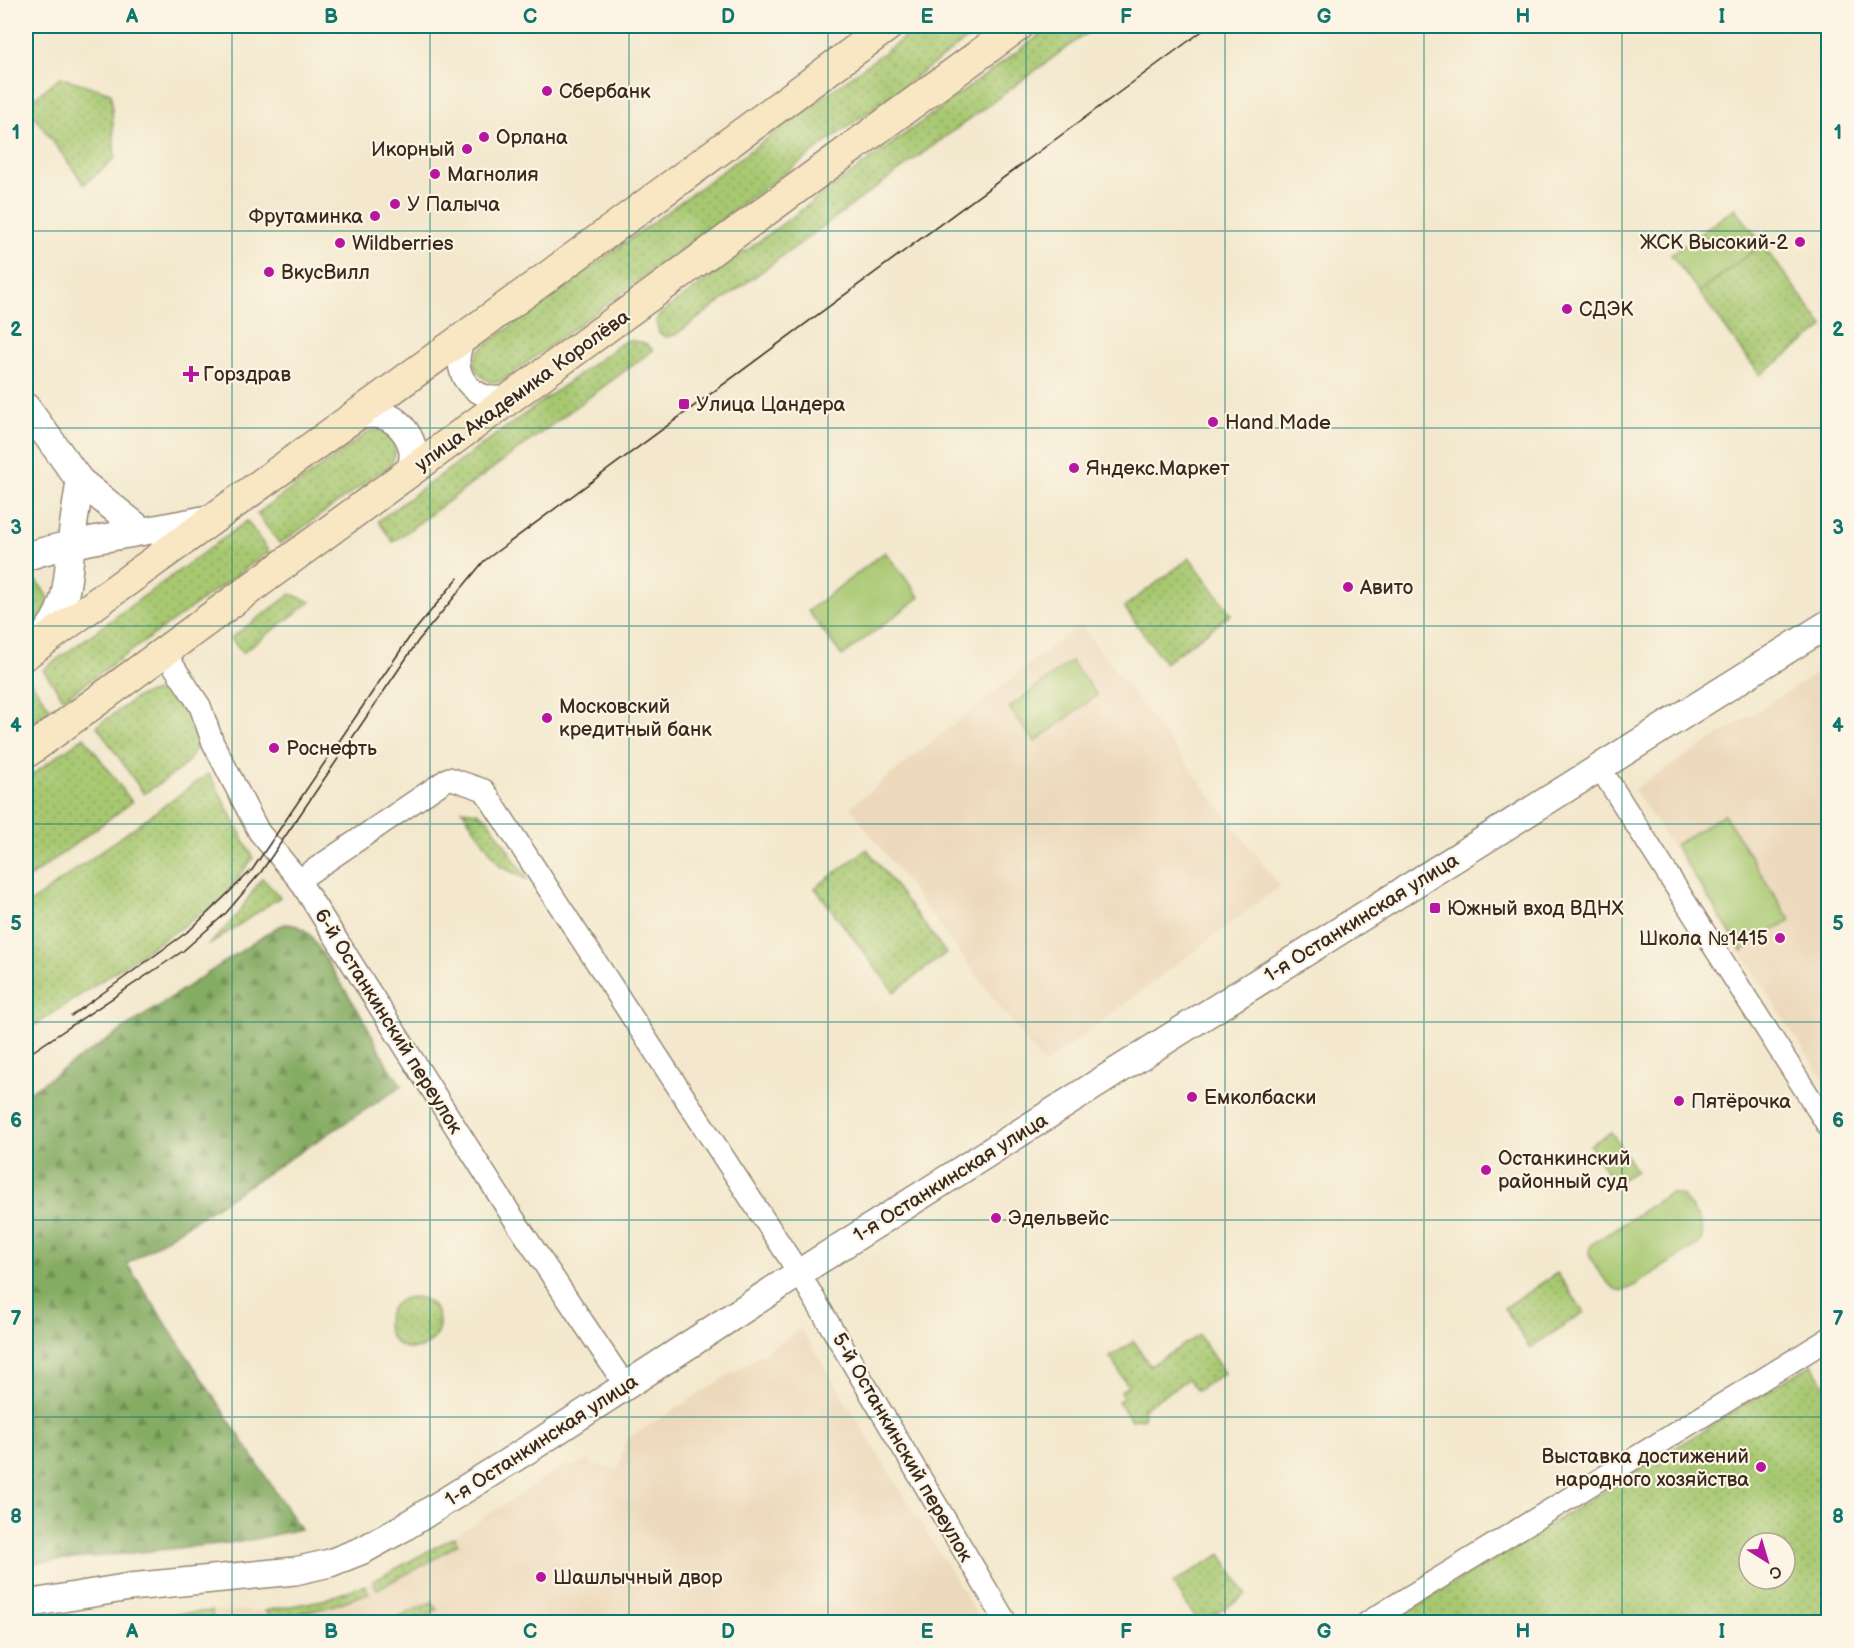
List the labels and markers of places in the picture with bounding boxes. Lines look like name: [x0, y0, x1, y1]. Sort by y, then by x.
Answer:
place label: Сбербанк: [559, 80, 651, 104]
marker: Сбербанк: [540, 84, 554, 98]
place label: Орлана: [496, 126, 568, 150]
marker: Орлана: [477, 130, 491, 144]
place label: Икорный: [371, 138, 455, 162]
marker: Икорный: [460, 142, 474, 156]
place label: Магнолия: [447, 163, 539, 187]
marker: Магнолия: [428, 167, 442, 181]
place label: У Палыча: [407, 193, 500, 217]
marker: У Палыча: [388, 197, 402, 211]
place label: Фрутаминка: [249, 205, 363, 229]
marker: Фрутаминка: [368, 209, 382, 223]
place label: ЖСК Высокий-2: [1640, 231, 1788, 255]
place label: Wildberries: [352, 232, 454, 256]
marker: ЖСК Высокий-2: [1793, 235, 1807, 249]
marker: Wildberries: [333, 236, 347, 250]
place label: ВкусВилл: [281, 261, 370, 285]
marker: ВкусВилл: [262, 265, 276, 279]
place label: СДЭК: [1579, 298, 1633, 322]
marker: СДЭК: [1560, 302, 1574, 316]
place label: Горздрав: [203, 363, 291, 387]
marker: Горздрав: [184, 367, 198, 381]
place label: Улица Цандера: [696, 393, 846, 417]
marker: Улица Цандера: [677, 397, 691, 411]
place label: Hand Made: [1225, 411, 1331, 435]
marker: Hand Made: [1206, 415, 1220, 429]
place label: Яндекс.Маркет: [1086, 457, 1230, 481]
marker: Яндекс.Маркет: [1067, 461, 1081, 475]
place label: Авито: [1359, 576, 1413, 600]
marker: Авито: [1341, 580, 1355, 594]
place label: Московский кредитный банк: [559, 695, 712, 742]
marker: Московский кредитный банк: [540, 711, 554, 725]
place label: Роснефть: [286, 737, 377, 761]
marker: Роснефть: [267, 741, 281, 755]
place label: Южный вход ВДНХ: [1447, 897, 1624, 921]
marker: Южный вход ВДНХ: [1428, 901, 1442, 915]
place label: Школа №1415: [1639, 927, 1768, 951]
marker: Школа №1415: [1773, 931, 1787, 945]
place label: Емколбаски: [1204, 1086, 1317, 1110]
marker: Емколбаски: [1185, 1090, 1199, 1104]
place label: Пятёрочка: [1691, 1090, 1791, 1114]
marker: Пятёрочка: [1672, 1094, 1686, 1108]
place label: Останкинский районный суд: [1498, 1147, 1630, 1194]
marker: Останкинский районный суд: [1479, 1163, 1493, 1177]
place label: Эдельвейс: [1008, 1207, 1109, 1231]
marker: Эдельвейс: [989, 1211, 1003, 1225]
place label: Выставка достижений народного хозяйства: [1542, 1445, 1749, 1492]
marker: Выставка достижений народного хозяйства: [1754, 1460, 1768, 1474]
place label: Шашлычный двор: [553, 1566, 723, 1590]
marker: Шашлычный двор: [534, 1570, 548, 1584]

